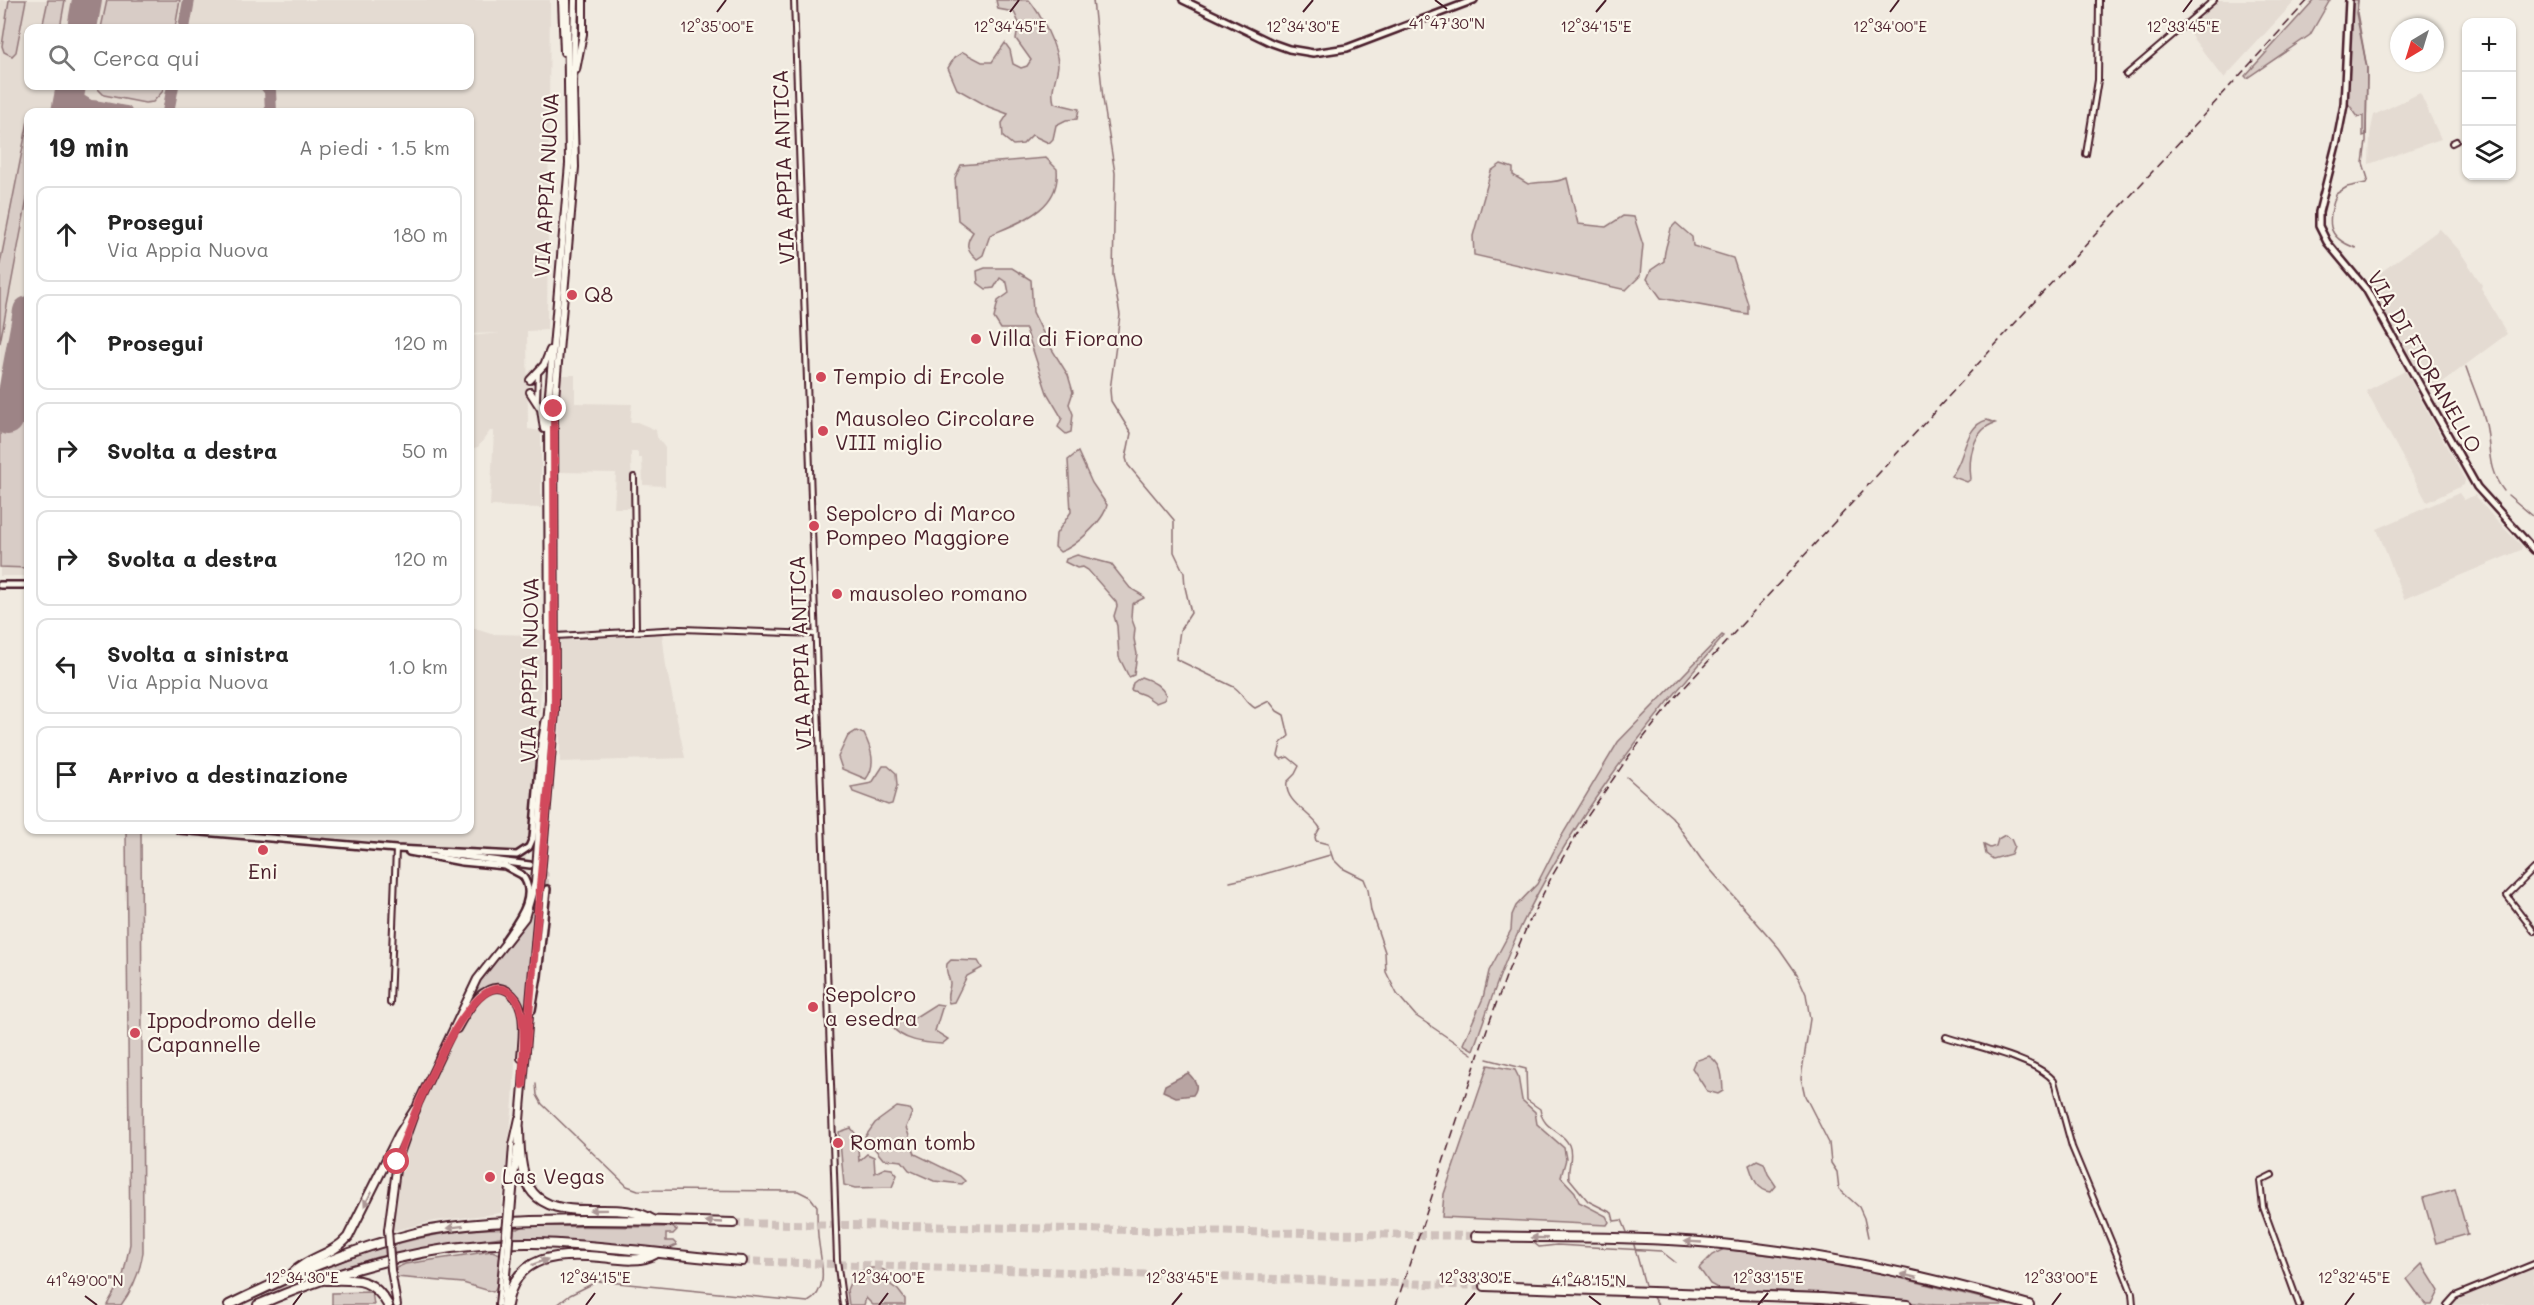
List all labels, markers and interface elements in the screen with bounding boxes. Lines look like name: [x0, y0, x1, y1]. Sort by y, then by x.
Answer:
text: 41°47'30"N: [1409, 13, 1485, 33]
text: 12°35'00"E: [680, 16, 754, 36]
text: 12°34'45"E: [973, 16, 1047, 36]
text: 12°34'30"E: [1266, 16, 1340, 36]
text: 12°34'15"E: [1560, 16, 1632, 36]
text: 12°34'00"E: [1853, 16, 1927, 36]
text: 12°33'45"E: [2146, 16, 2220, 36]
north arrow: [2390, 18, 2444, 72]
map controls: [2462, 18, 2516, 180]
button: +: [2462, 18, 2516, 72]
search box: [24, 24, 474, 90]
icon: search: [45, 41, 78, 74]
text: Cerca qui: [93, 43, 200, 72]
street label: VIA APPIA ANTICA: [766, 69, 799, 265]
button: −: [2462, 72, 2516, 126]
street label: VIA APPIA NUOVA: [527, 92, 564, 278]
button: layers: [2462, 126, 2516, 180]
text: 19 min: [48, 130, 129, 164]
text: A piedi · 1.5 km: [299, 134, 450, 160]
text: Prosegui: [107, 207, 204, 236]
icon: ahead: [50, 218, 83, 251]
text: 180 m: [392, 221, 448, 247]
text: Via Appia Nuova: [107, 236, 269, 262]
street label: VIA DI FIORANELLO: [2362, 265, 2489, 457]
place label: Q8: [584, 280, 613, 307]
marker: Q8: [565, 288, 579, 302]
place label: Villa di Fiorano: [988, 324, 1143, 351]
icon: ahead: [50, 326, 83, 359]
text: Prosegui: [107, 328, 204, 357]
text: 120 m: [393, 329, 448, 355]
marker: Villa di Fiorano: [969, 332, 983, 346]
place label: Tempio di Ercole: [833, 362, 1005, 389]
marker: Tempio di Ercole: [814, 370, 828, 384]
route end: [540, 395, 566, 421]
place label: Mausoleo Circolare VIII miglio: [835, 404, 1035, 455]
marker: Mausoleo Circolare VIII miglio: [816, 424, 830, 438]
icon: right: [50, 434, 83, 467]
text: Svolta a destra: [107, 436, 277, 465]
text: 50 m: [402, 437, 448, 463]
place label: Sepolcro di Marco Pompeo Maggiore: [826, 499, 1015, 550]
marker: Sepolcro di Marco Pompeo Maggiore: [807, 519, 821, 533]
icon: right: [50, 542, 83, 575]
text: Svolta a destra: [107, 544, 277, 573]
text: 120 m: [393, 545, 448, 571]
street label: VIA APPIA ANTICA: [783, 555, 816, 751]
street label: VIA APPIA NUOVA: [513, 577, 544, 763]
place label: mausoleo romano: [849, 579, 1027, 606]
marker: mausoleo romano: [830, 587, 844, 601]
text: Svolta a sinistra: [107, 639, 289, 668]
icon: left: [50, 650, 83, 683]
text: 1.0 km: [388, 653, 448, 679]
text: Via Appia Nuova: [107, 668, 269, 694]
icon: arrive: [50, 758, 83, 791]
text: Arrivo a destinazione: [107, 760, 348, 789]
marker: Eni: [256, 843, 270, 857]
place label: Eni: [248, 857, 278, 884]
place label: Sepolcro a esedra: [825, 980, 918, 1031]
marker: Sepolcro a esedra: [806, 1000, 820, 1014]
place label: Ippodromo delle Capannelle: [147, 1006, 317, 1057]
marker: Ippodromo delle Capannelle: [128, 1026, 142, 1040]
place label: Roman tomb: [850, 1128, 976, 1155]
marker: Roman tomb: [831, 1136, 845, 1150]
route start: [383, 1148, 409, 1174]
place label: Las Vegas: [502, 1162, 605, 1189]
marker: Las Vegas: [483, 1170, 497, 1184]
one-way arrow: [364, 1190, 373, 1207]
one-way arrow: [589, 1205, 608, 1215]
one-way arrow: [704, 1218, 723, 1227]
one-way arrow: [445, 1222, 464, 1232]
one-way arrow: [1529, 1233, 1548, 1242]
one-way arrow: [1684, 1238, 1703, 1247]
one-way arrow: [532, 1256, 550, 1266]
text: 12°34'30"E: [265, 1267, 339, 1287]
text: 12°34'15"E: [559, 1267, 631, 1287]
text: 12°34'00"E: [851, 1267, 925, 1287]
text: 12°33'45"E: [1145, 1267, 1219, 1287]
text: 12°33'30"E: [1438, 1267, 1512, 1287]
text: 12°33'15"E: [1732, 1267, 1804, 1287]
text: 12°33'00"E: [2024, 1267, 2098, 1287]
text: 12°32'45"E: [2318, 1267, 2391, 1287]
text: 41°49'00"N: [46, 1270, 124, 1290]
text: 41°48'15"N: [1552, 1270, 1626, 1290]
one-way arrow: [1900, 1270, 1918, 1280]

